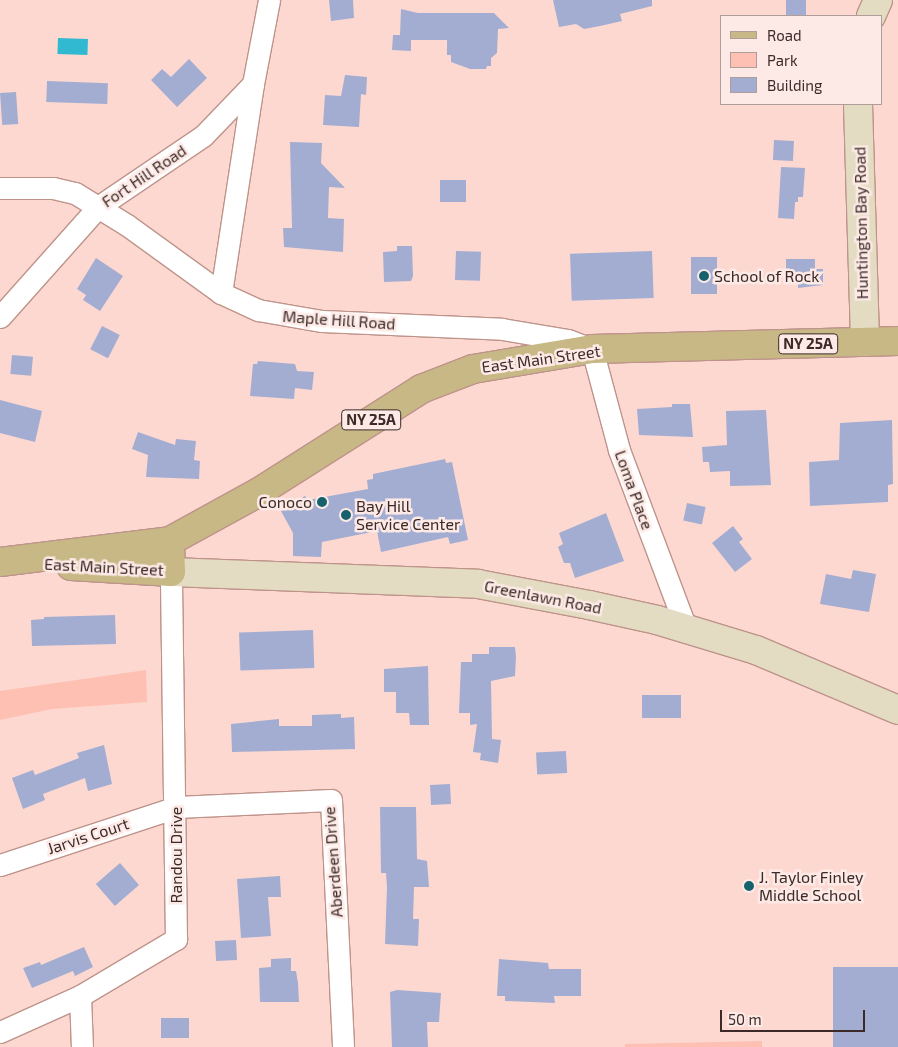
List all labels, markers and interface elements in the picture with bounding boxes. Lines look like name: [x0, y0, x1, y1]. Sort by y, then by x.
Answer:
legend: [720, 15, 883, 105]
text: Road: [767, 26, 802, 44]
text: Park: [767, 51, 798, 69]
text: Building: [767, 76, 822, 94]
street label: Fort Hill Road: [98, 141, 190, 211]
street label: Huntington Bay Road: [850, 146, 872, 300]
place label: School of Rock: [714, 266, 820, 286]
marker: School of Rock: [698, 270, 710, 282]
street label: Maple Hill Road: [282, 306, 396, 334]
road number: NY 25A: [777, 332, 839, 356]
street label: East Main Street: [480, 341, 602, 377]
road number: NY 25A: [340, 408, 402, 432]
street label: Loma Place: [611, 448, 657, 532]
place label: Conoco: [259, 492, 312, 512]
marker: Conoco: [316, 496, 328, 508]
place label: Bay Hill Service Center: [356, 496, 460, 534]
marker: Bay Hill Service Center: [340, 509, 352, 521]
street label: East Main Street: [44, 554, 164, 580]
street label: Greenlawn Road: [483, 576, 603, 618]
street label: Aberdeen Drive: [320, 806, 346, 918]
street label: Randou Drive: [166, 807, 186, 903]
street label: Jarvis Court: [45, 814, 131, 858]
place label: J. Taylor Finley Middle School: [759, 867, 864, 905]
marker: J. Taylor Finley Middle School: [743, 880, 755, 892]
scale bar: [723, 1000, 868, 1032]
text: 50 m: [728, 1010, 762, 1028]

